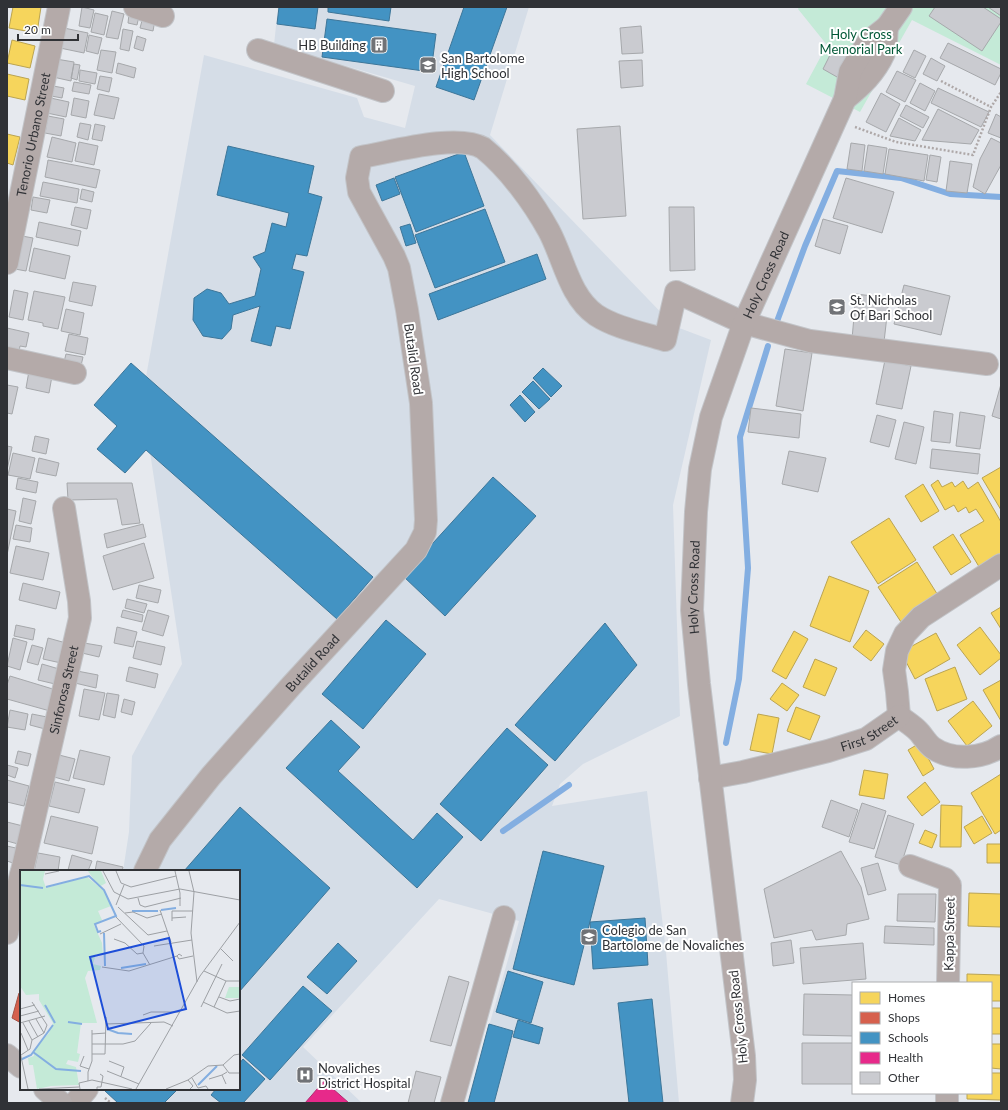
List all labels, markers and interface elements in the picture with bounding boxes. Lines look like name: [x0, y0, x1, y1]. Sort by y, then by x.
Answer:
scale bar: [18, 16, 78, 42]
text: 20 m: [24, 22, 51, 37]
park label: Holy Cross Memorial Park: [820, 26, 903, 57]
building icon: HB Building: [369, 35, 389, 55]
place label: HB Building: [298, 37, 366, 53]
place label: San Bartolome High School: [441, 50, 525, 81]
school or university icon: San Bartolome High School: [418, 55, 438, 75]
street label: Tenorio Urbano Street: [13, 71, 54, 198]
street label: Holy Cross Road: [739, 229, 792, 321]
place label: St. Nicholas Of Bari School: [850, 292, 932, 323]
school or university icon: St. Nicholas Of Bari School: [827, 297, 847, 317]
street label: Butalid Road: [401, 322, 427, 396]
street label: Holy Cross Road: [684, 540, 703, 635]
street label: Butalid Road: [282, 631, 343, 695]
street label: Sinforosa Street: [46, 643, 82, 736]
street label: First Street: [838, 711, 901, 755]
inset map: [20, 870, 240, 1090]
street label: Kappa Street: [940, 897, 958, 971]
place label: Colegio de San Bartolome de Novaliches: [602, 922, 745, 953]
school or university icon: Colegio de San Bartolome de Novaliches: [579, 927, 599, 947]
street label: Holy Cross Road: [725, 970, 751, 1064]
legend: [852, 982, 992, 1094]
text: Homes: [888, 990, 925, 1005]
text: Shops: [888, 1010, 920, 1025]
text: Schools: [888, 1030, 929, 1045]
text: Health: [888, 1050, 923, 1065]
place label: Novaliches District Hospital: [318, 1060, 411, 1091]
hospital icon: Novaliches District Hospital: [295, 1065, 315, 1085]
text: Other: [888, 1070, 920, 1085]

